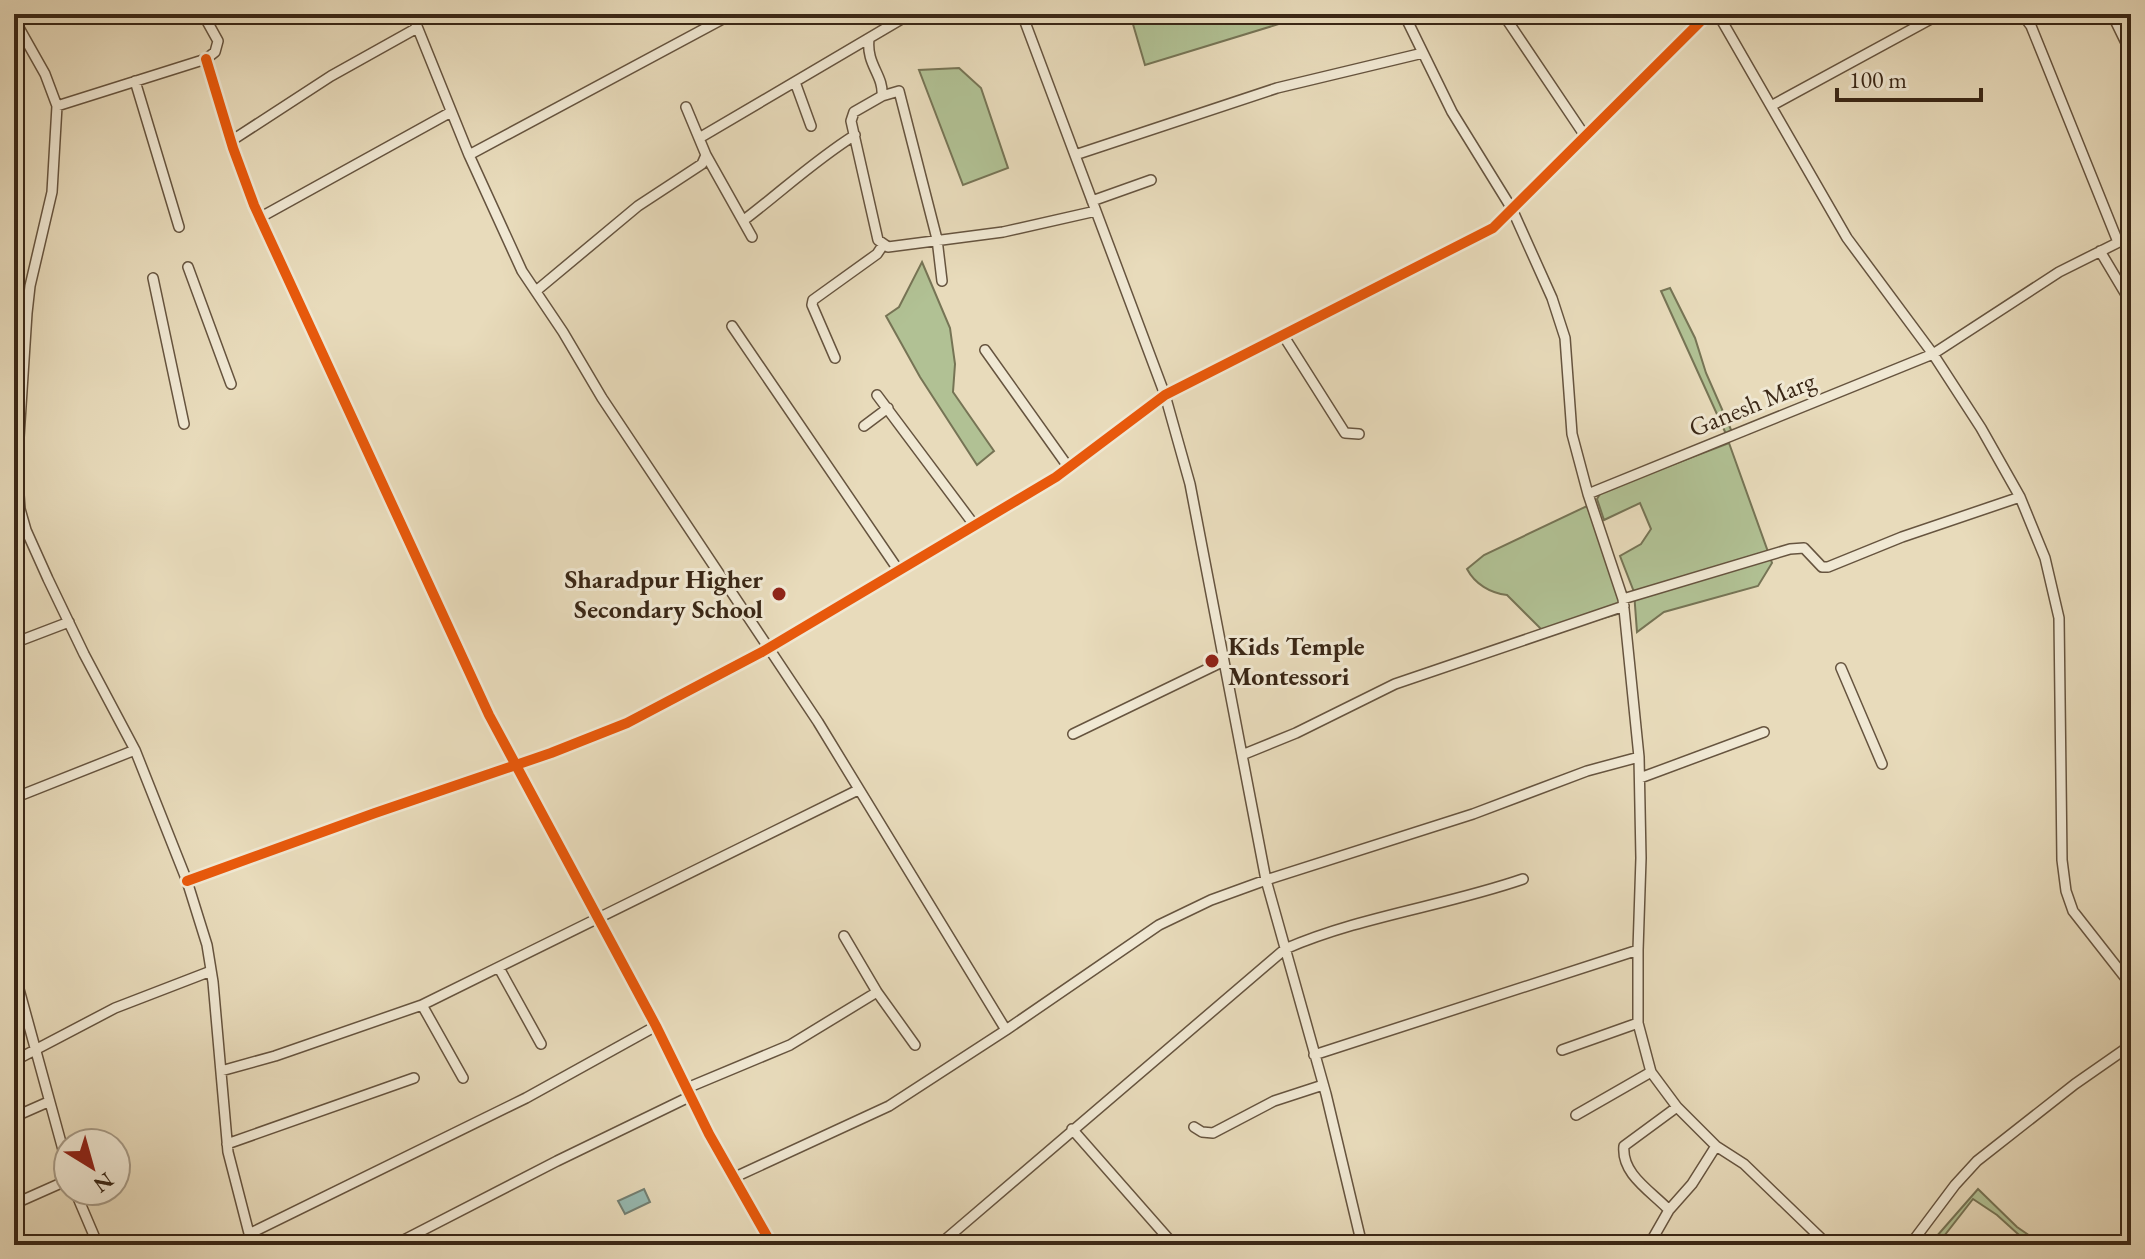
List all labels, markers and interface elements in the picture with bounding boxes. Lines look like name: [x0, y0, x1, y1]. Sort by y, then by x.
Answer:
scale bar: [1837, 52, 1981, 102]
text: 100 m: [1849, 64, 1907, 95]
street label: Ganesh Marg: [1684, 363, 1821, 445]
place label: Sharadpur Higher Secondary School: [564, 562, 763, 626]
marker: Sharadpur Higher Secondary School: [770, 585, 788, 603]
place label: Kids Temple Montessori: [1228, 629, 1365, 693]
marker: Kids Temple Montessori: [1203, 652, 1221, 670]
north arrow: [52, 1127, 132, 1207]
text: N: [88, 1166, 120, 1200]

